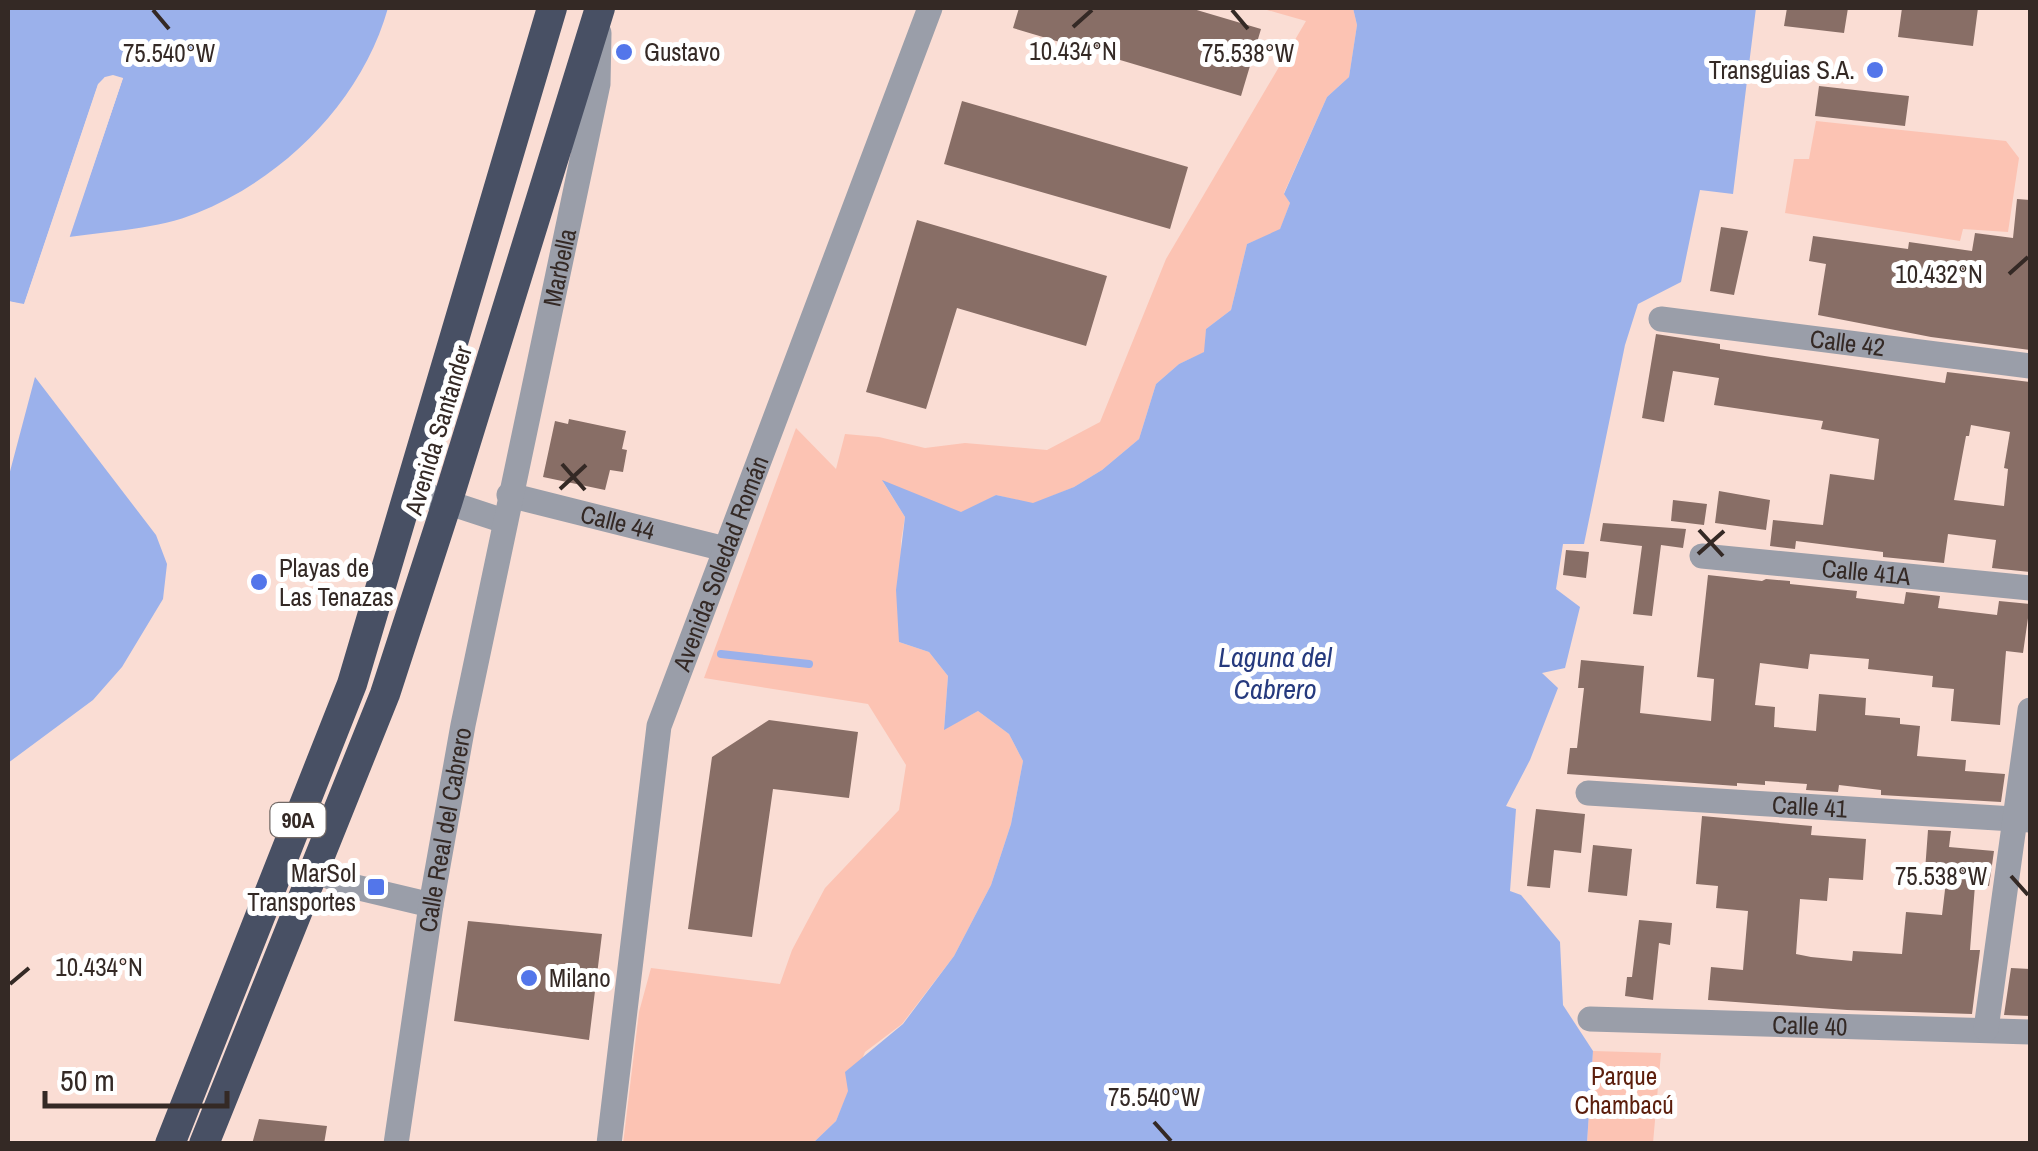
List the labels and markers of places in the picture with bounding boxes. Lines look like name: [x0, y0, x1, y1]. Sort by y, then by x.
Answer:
place label: Gustavo: [644, 35, 720, 69]
marker: Gustavo: [613, 41, 635, 63]
place label: Transguias S.A.: [1709, 53, 1855, 87]
marker: Transguias S.A.: [1864, 59, 1886, 81]
place label: Playas de Las Tenazas: [279, 551, 394, 614]
marker: Playas de Las Tenazas: [248, 571, 270, 593]
place label: MarSol Transportes: [247, 856, 356, 919]
marker: MarSol Transportes: [365, 876, 387, 898]
place label: Milano: [549, 961, 611, 995]
marker: Milano: [518, 967, 540, 989]

